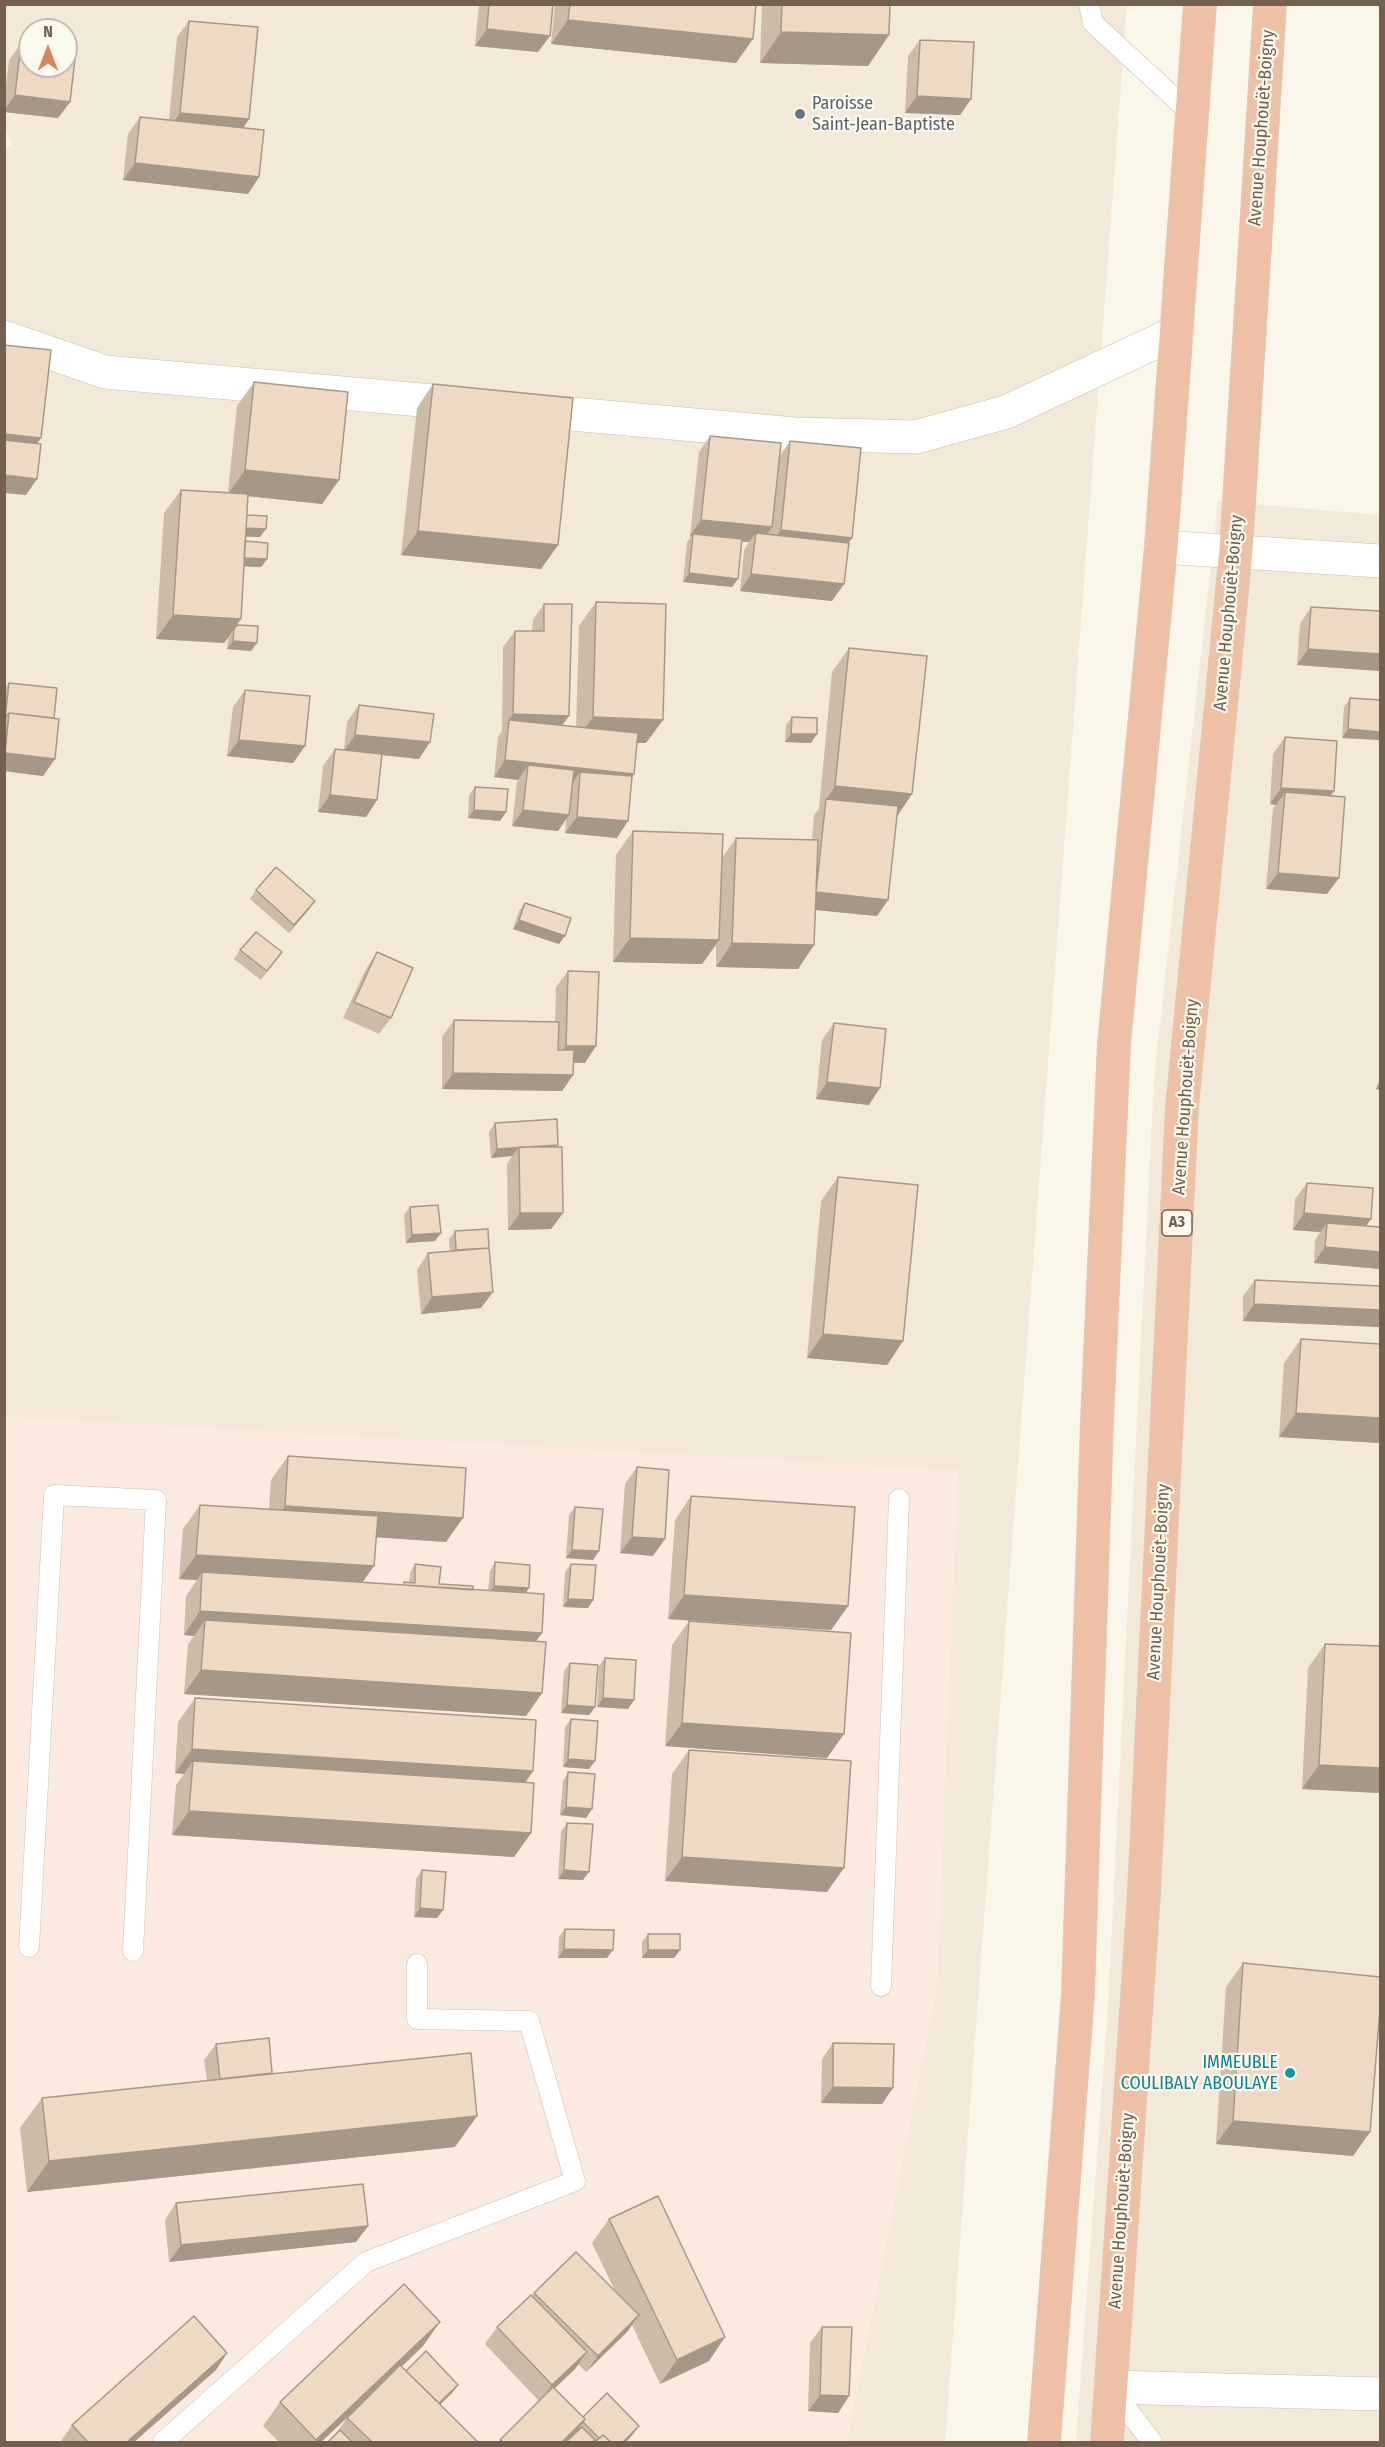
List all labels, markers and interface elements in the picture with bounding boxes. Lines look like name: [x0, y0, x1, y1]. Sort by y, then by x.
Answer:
north arrow: [18, 18, 78, 78]
text: N: [43, 22, 53, 41]
street label: Avenue Houphouët-Boigny: [1244, 29, 1280, 227]
place label: Paroisse Saint-Jean-Baptiste: [812, 93, 955, 136]
marker: Paroisse Saint-Jean-Baptiste: [793, 107, 807, 121]
street label: Avenue Houphouët-Boigny: [1210, 514, 1248, 712]
street label: Avenue Houphouët-Boigny: [1168, 998, 1204, 1196]
road number: A3: [1162, 1210, 1192, 1236]
street label: Avenue Houphouët-Boigny: [1143, 1483, 1175, 1681]
place label: IMMEUBLE COULIBALY ABOULAYE: [1121, 2052, 1278, 2094]
marker: IMMEUBLE COULIBALY ABOULAYE: [1283, 2066, 1297, 2080]
street label: Avenue Houphouët-Boigny: [1104, 2112, 1140, 2310]

